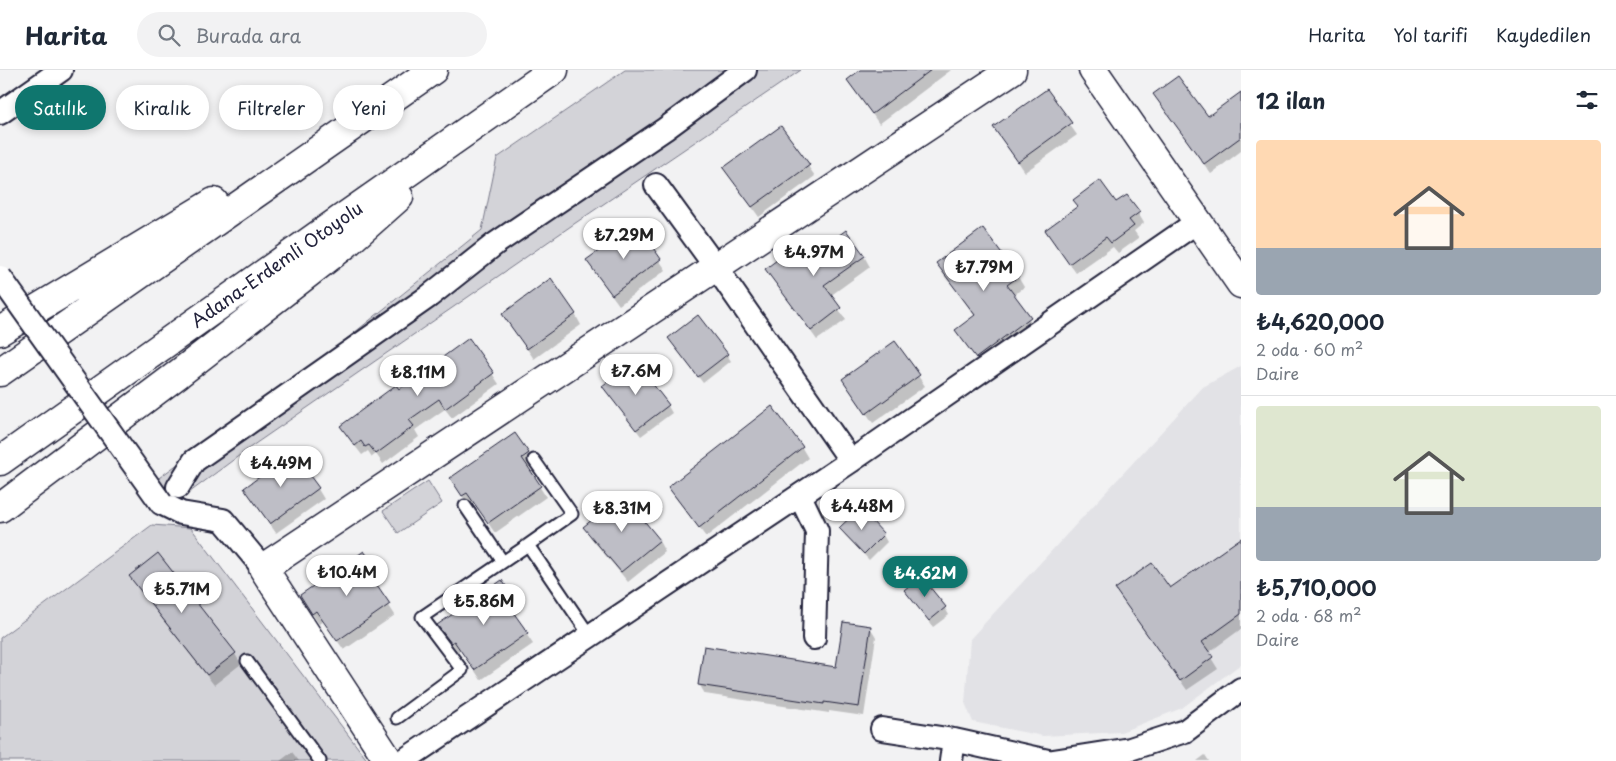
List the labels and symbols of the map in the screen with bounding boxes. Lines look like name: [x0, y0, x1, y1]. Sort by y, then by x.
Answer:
street label: Adana-Erdemli Otoyolu: [185, 194, 368, 333]
pin: ₺7.29M: [583, 218, 665, 260]
pin: ₺4.97M: [773, 234, 855, 277]
pin: ₺7.79M: [943, 250, 1025, 292]
pin: ₺8.11M: [377, 354, 459, 397]
pin: ₺7.6M: [601, 354, 671, 396]
pin: ₺4.49M: [240, 446, 322, 488]
pin: ₺4.48M: [821, 488, 903, 531]
pin: ₺8.31M: [581, 490, 663, 533]
pin: ₺10.4M: [306, 554, 388, 597]
pin: ₺4.62M: [884, 556, 966, 598]
pin: ₺5.71M: [141, 572, 223, 614]
pin: ₺5.86M: [443, 584, 525, 626]

